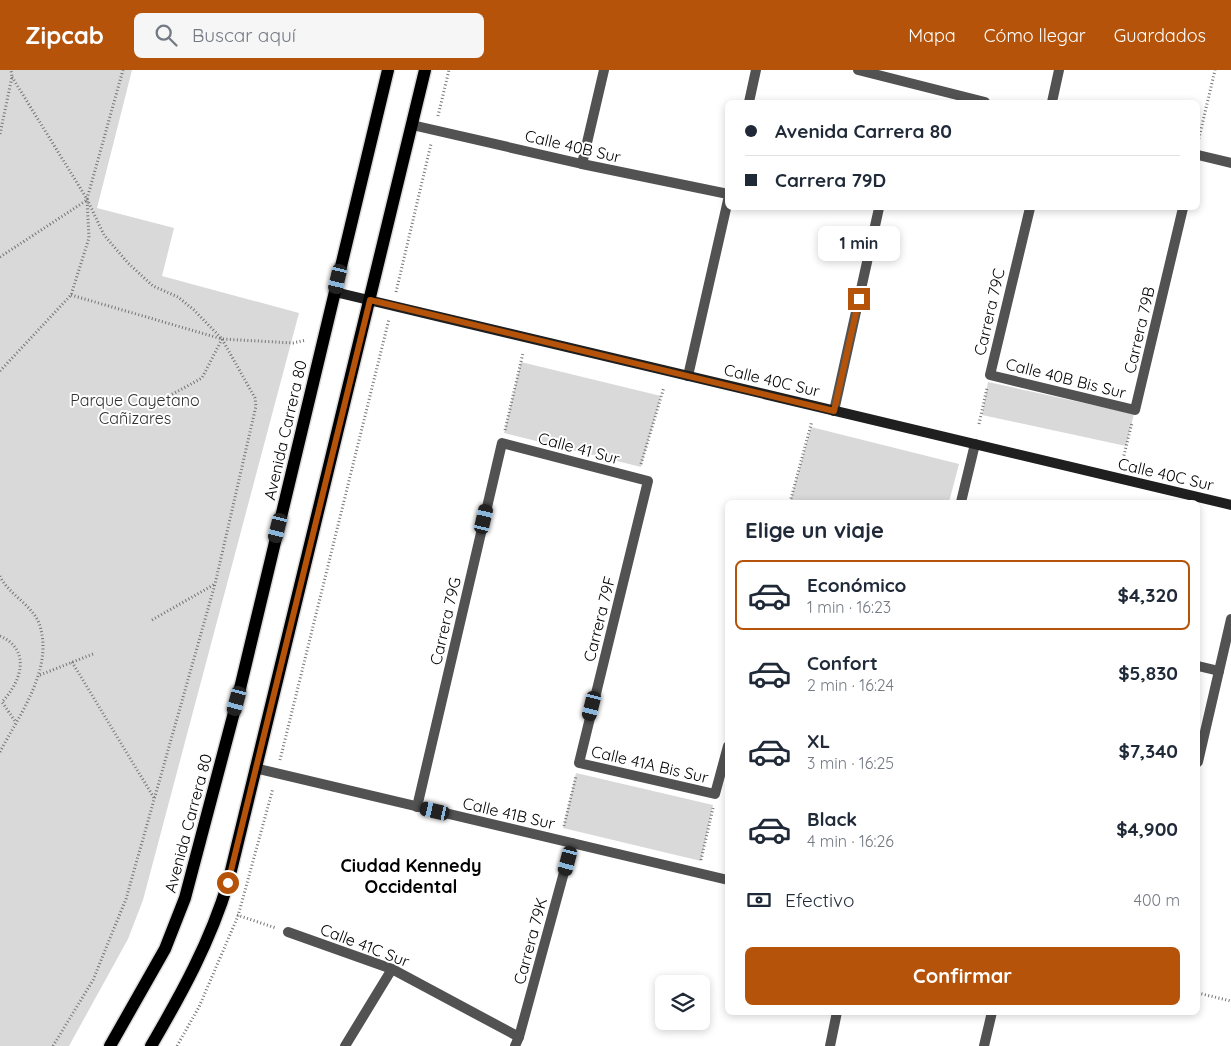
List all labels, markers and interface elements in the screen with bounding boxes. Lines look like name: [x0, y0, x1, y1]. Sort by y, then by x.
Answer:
search box: [134, 13, 484, 58]
text: Zipcab: [25, 20, 104, 50]
icon: search: [152, 21, 180, 49]
text: Buscar aquí: [192, 23, 296, 47]
text: Mapa: [908, 24, 956, 47]
text: Cómo llegar: [984, 24, 1086, 47]
text: Guardados: [1114, 24, 1206, 47]
text: Avenida Carrera 80: [775, 119, 952, 143]
street label: Calle 40B Sur: [523, 125, 623, 167]
text: Carrera 79D: [775, 168, 886, 192]
callout: 1 min: [818, 226, 900, 262]
text: 1 min: [840, 233, 878, 253]
car: [327, 263, 348, 295]
street label: Carrera 79C: [969, 266, 1009, 358]
street label: Carrera 79B: [1119, 285, 1159, 375]
route end: [848, 288, 870, 310]
street label: Calle 40B Bis Sur: [1004, 353, 1128, 403]
street label: Avenida Carrera 80: [259, 358, 311, 502]
street label: Calle 40C Sur: [722, 359, 822, 401]
park label: Parque Cayetano Cañizares: [70, 390, 200, 428]
street label: Calle 41 Sur: [536, 428, 622, 468]
street label: Calle 40C Sur: [1116, 453, 1216, 495]
car: [473, 503, 494, 535]
car: [267, 512, 288, 544]
text: Elige un viaje: [745, 516, 884, 544]
icon: car: [747, 573, 792, 618]
text: Económico: [807, 573, 906, 597]
street label: Carrera 79F: [579, 574, 619, 664]
street label: Carrera 79G: [425, 575, 465, 667]
text: $4,320: [1118, 583, 1178, 607]
text: 1 min · 16:23: [807, 597, 891, 617]
icon: car: [747, 651, 792, 696]
text: Confort: [807, 651, 878, 675]
text: $5,830: [1118, 661, 1178, 685]
text: 2 min · 16:24: [807, 675, 894, 695]
car: [225, 685, 248, 717]
car: [581, 690, 602, 722]
icon: car: [747, 729, 792, 774]
text: XL: [807, 729, 830, 753]
text: $7,340: [1119, 739, 1178, 763]
street label: Calle 41A Bis Sur: [589, 741, 711, 787]
street label: Avenida Carrera 80: [160, 751, 216, 895]
text: 3 min · 16:25: [807, 753, 894, 773]
street label: Calle 41B Sur: [461, 793, 557, 833]
car: [418, 800, 451, 822]
icon: car: [747, 807, 792, 852]
text: Black: [807, 807, 857, 831]
text: $4,900: [1116, 817, 1178, 841]
text: 4 min · 16:26: [807, 831, 894, 851]
car: [556, 845, 579, 877]
district label: Ciudad Kennedy Occidental: [340, 854, 482, 898]
route start: [217, 872, 239, 894]
icon: cash: [745, 886, 773, 914]
text: Efectivo: [785, 888, 854, 912]
text: 400 m: [1134, 890, 1180, 910]
street label: Carrera 79K: [509, 895, 551, 987]
street label: Calle 41C Sur: [318, 919, 412, 971]
button: Confirmar: [745, 947, 1180, 1005]
map controls: [655, 975, 710, 1030]
button: layers: [655, 975, 710, 1030]

